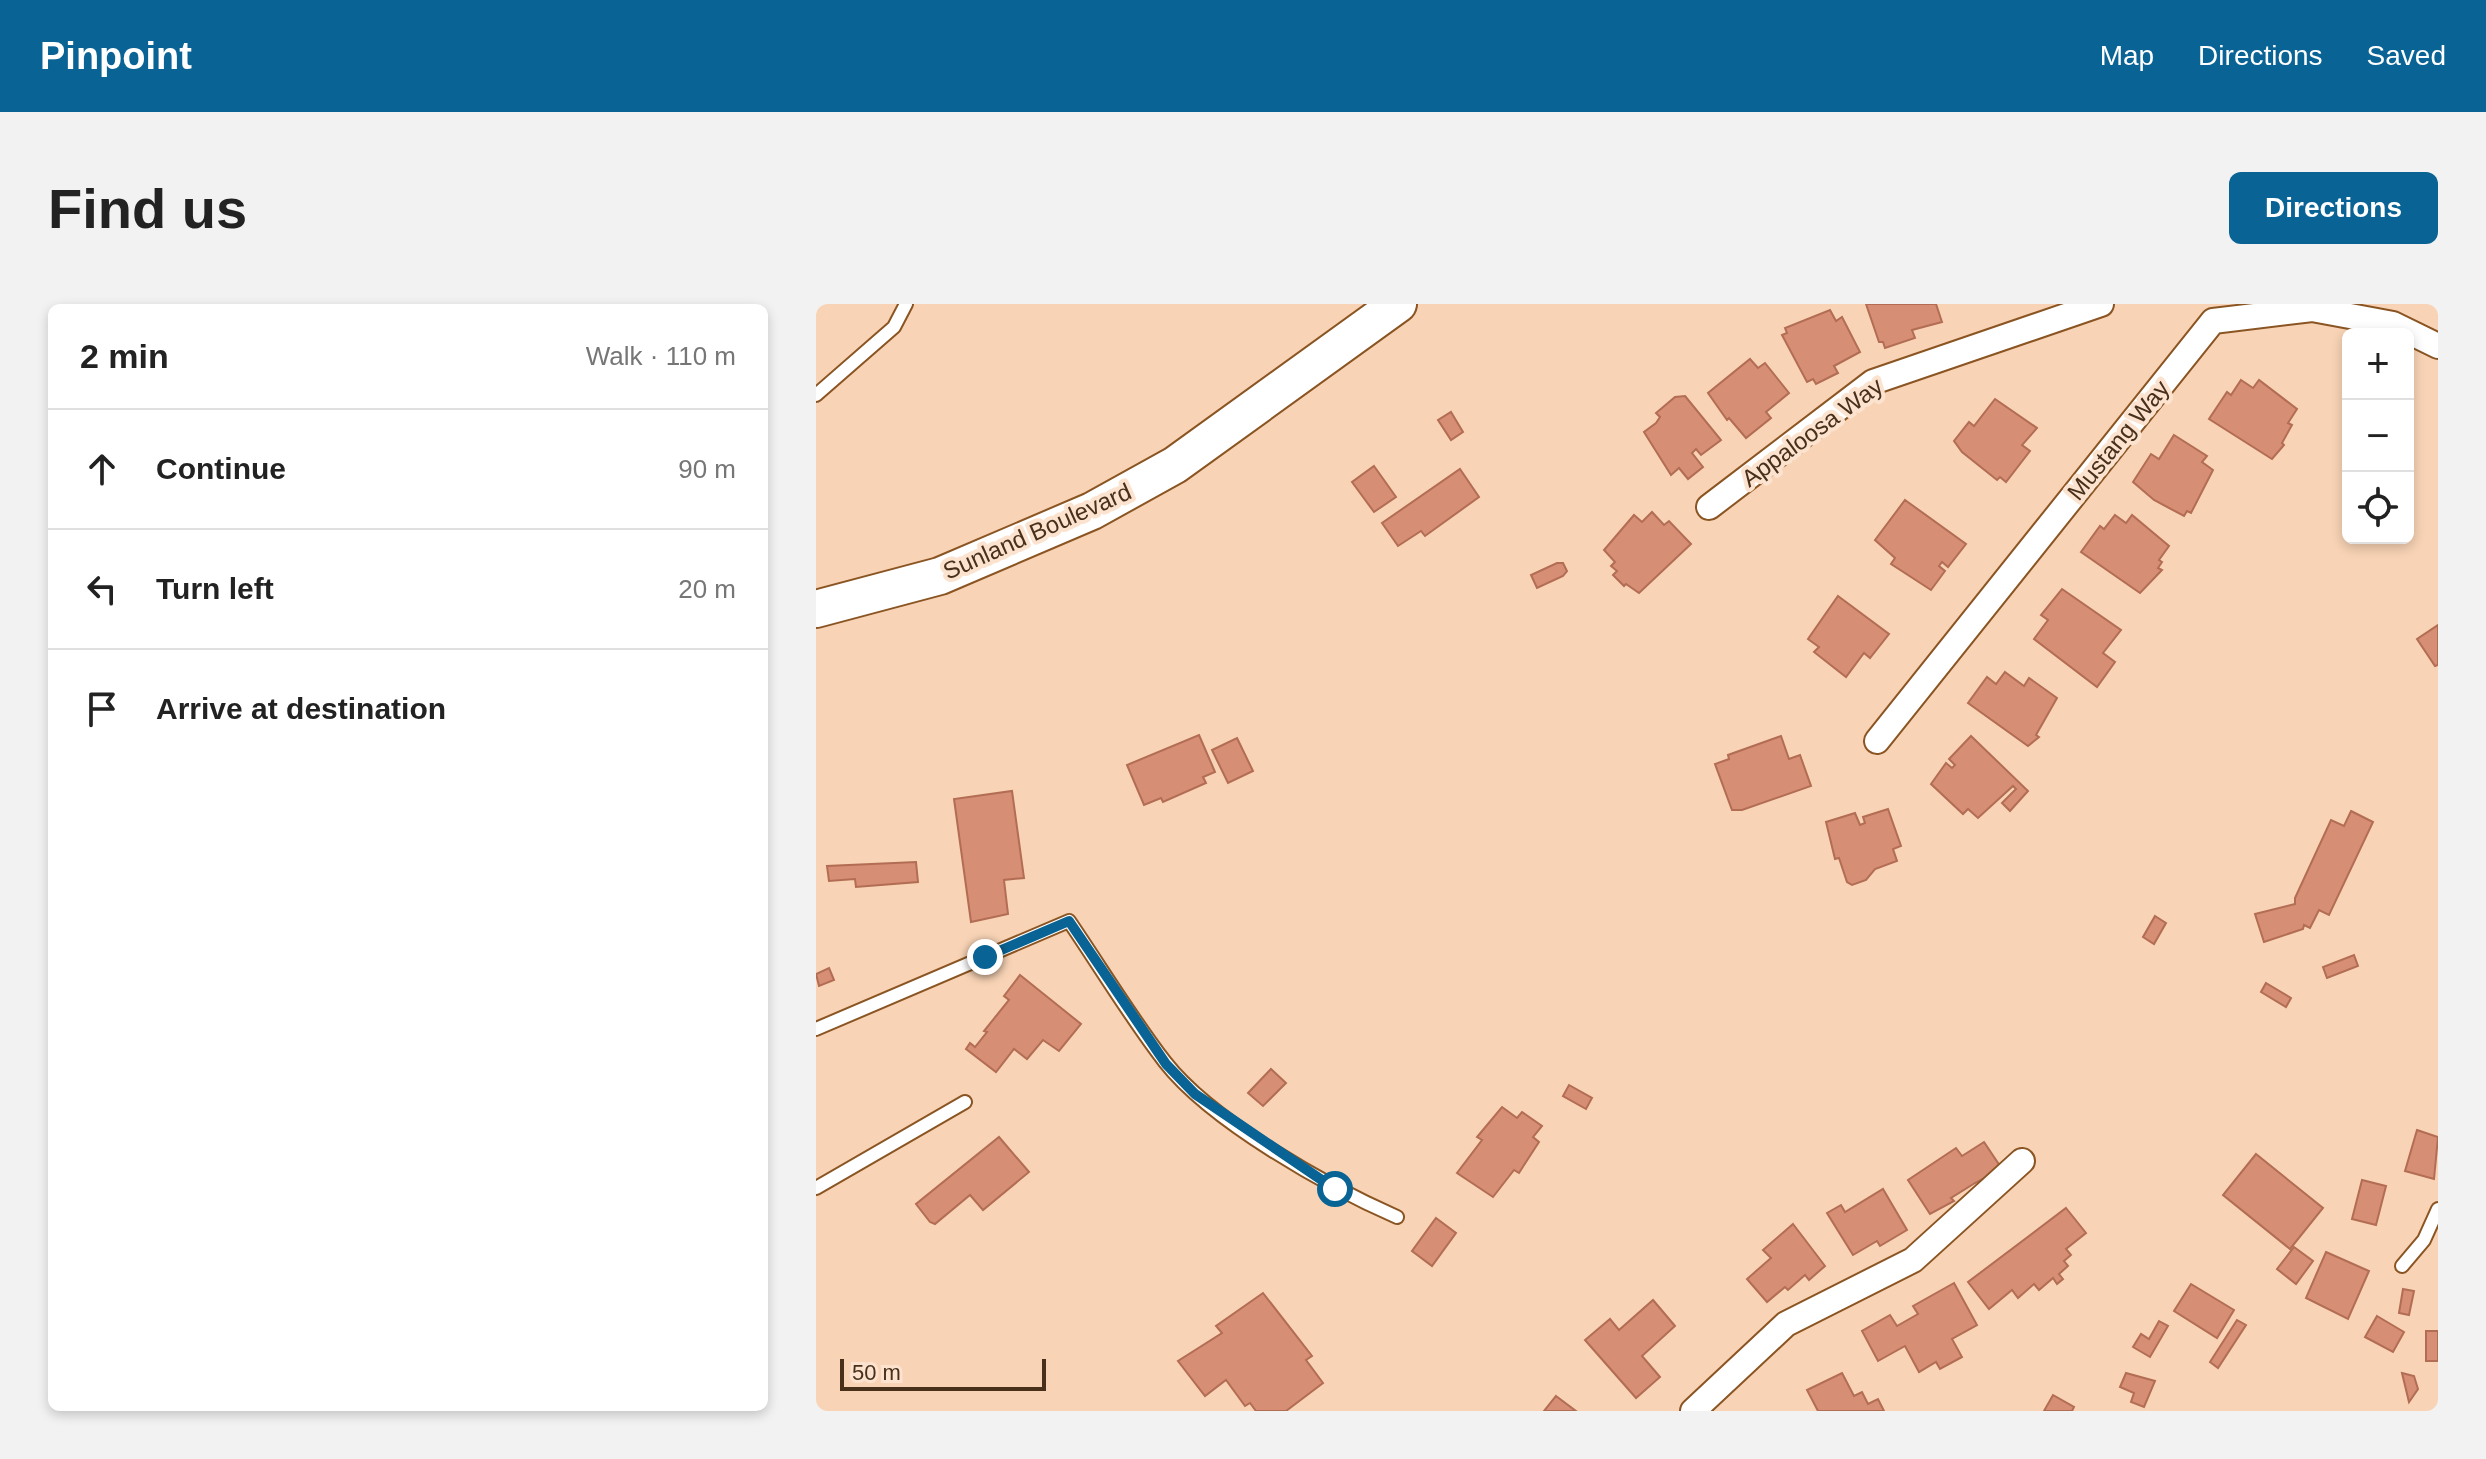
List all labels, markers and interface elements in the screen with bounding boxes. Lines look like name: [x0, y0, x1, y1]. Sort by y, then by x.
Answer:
text: Pinpoint: [40, 35, 192, 77]
text: Map: [2100, 40, 2154, 71]
text: Directions: [2198, 40, 2323, 71]
text: Saved: [2367, 40, 2446, 71]
button: Directions: [2229, 172, 2438, 244]
text: Find us: [48, 177, 247, 240]
map controls: [2342, 328, 2414, 544]
button: +: [2342, 328, 2414, 400]
text: 2 min: [80, 337, 169, 375]
text: Walk · 110 m: [586, 341, 736, 371]
street label: Appaloosa Way: [1736, 372, 1888, 492]
street label: Mustang Way: [2062, 375, 2174, 505]
button: −: [2342, 400, 2414, 472]
icon: ahead: [80, 447, 124, 491]
text: Continue: [156, 452, 286, 485]
text: 90 m: [678, 454, 736, 484]
button: locate: [2342, 472, 2414, 544]
street label: Sunland Boulevard: [939, 477, 1135, 585]
icon: left: [80, 567, 124, 611]
text: Turn left: [156, 572, 274, 605]
text: 20 m: [678, 574, 736, 604]
icon: arrive: [80, 687, 124, 731]
text: Arrive at destination: [156, 692, 446, 725]
route end: [967, 939, 1003, 975]
route start: [1317, 1171, 1353, 1207]
scale bar: [840, 1355, 1046, 1391]
text: 50 m: [852, 1360, 901, 1385]

